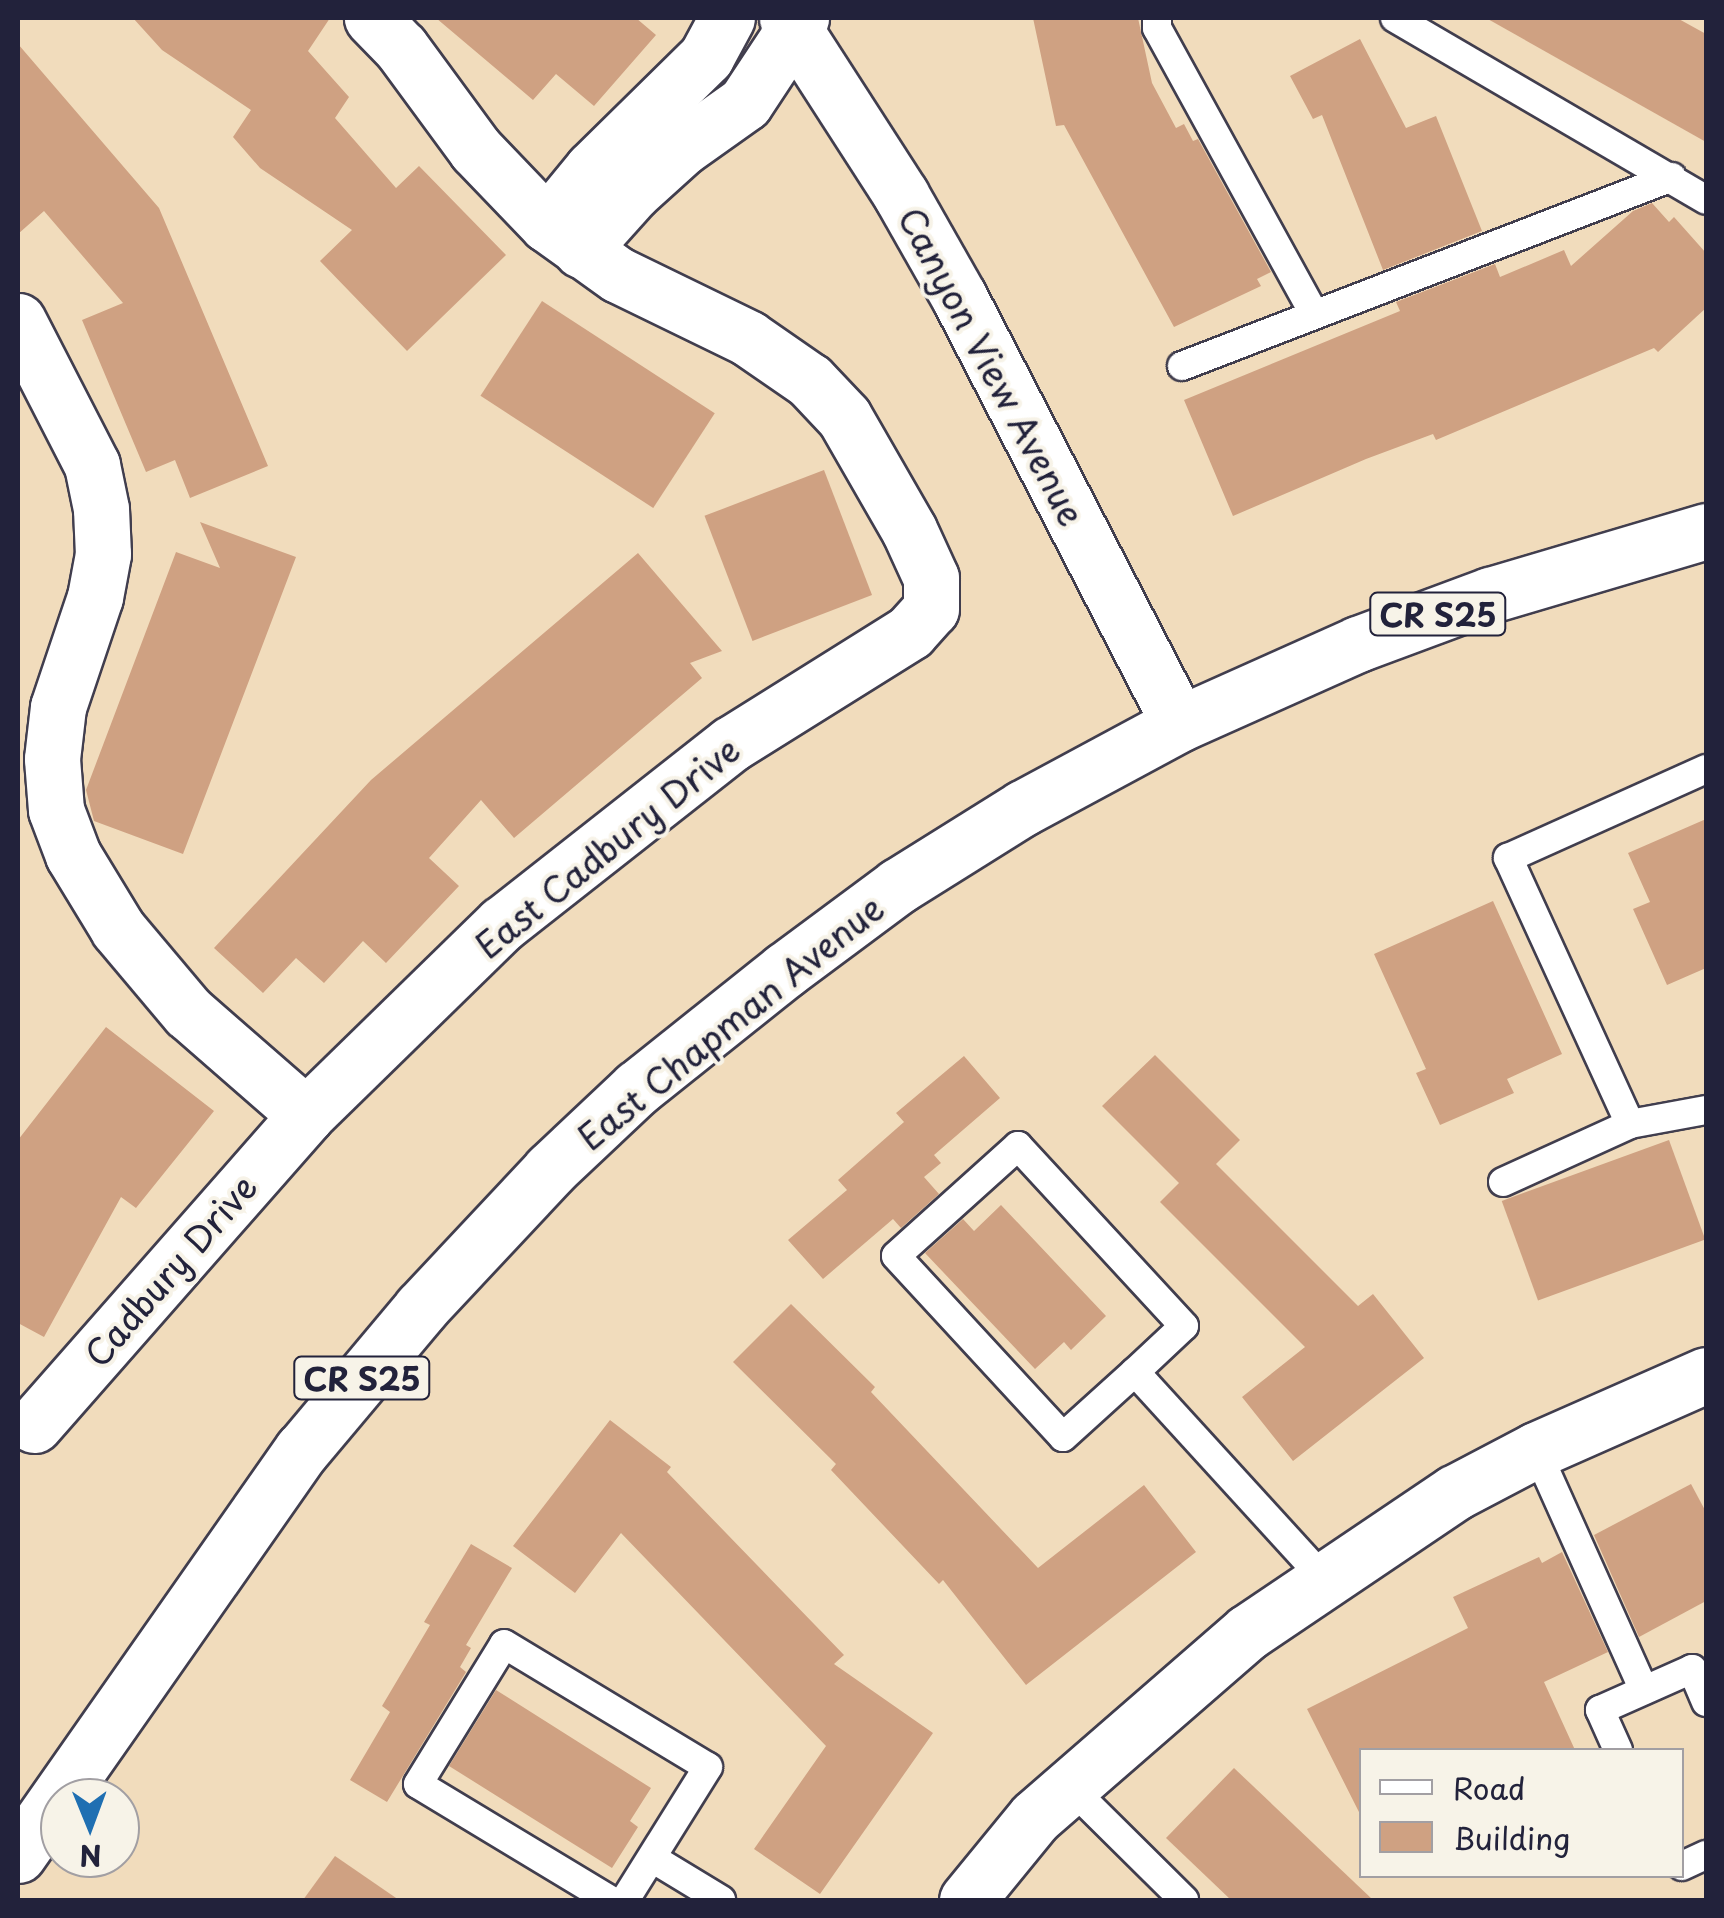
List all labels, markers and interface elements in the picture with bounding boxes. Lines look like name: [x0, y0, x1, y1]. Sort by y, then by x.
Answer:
street label: Canyon View Avenue: [891, 201, 1093, 531]
road number: CR S25: [1366, 587, 1510, 641]
street label: East Cadbury Drive: [467, 728, 747, 966]
street label: East Chapman Avenue: [569, 886, 891, 1158]
street label: Cadbury Drive: [74, 1164, 266, 1376]
road number: CR S25: [290, 1351, 434, 1405]
legend: [1359, 1748, 1684, 1878]
text: Road: [1453, 1765, 1526, 1810]
north arrow: [40, 1778, 140, 1878]
text: Building: [1453, 1815, 1570, 1860]
text: N: [79, 1835, 102, 1878]

